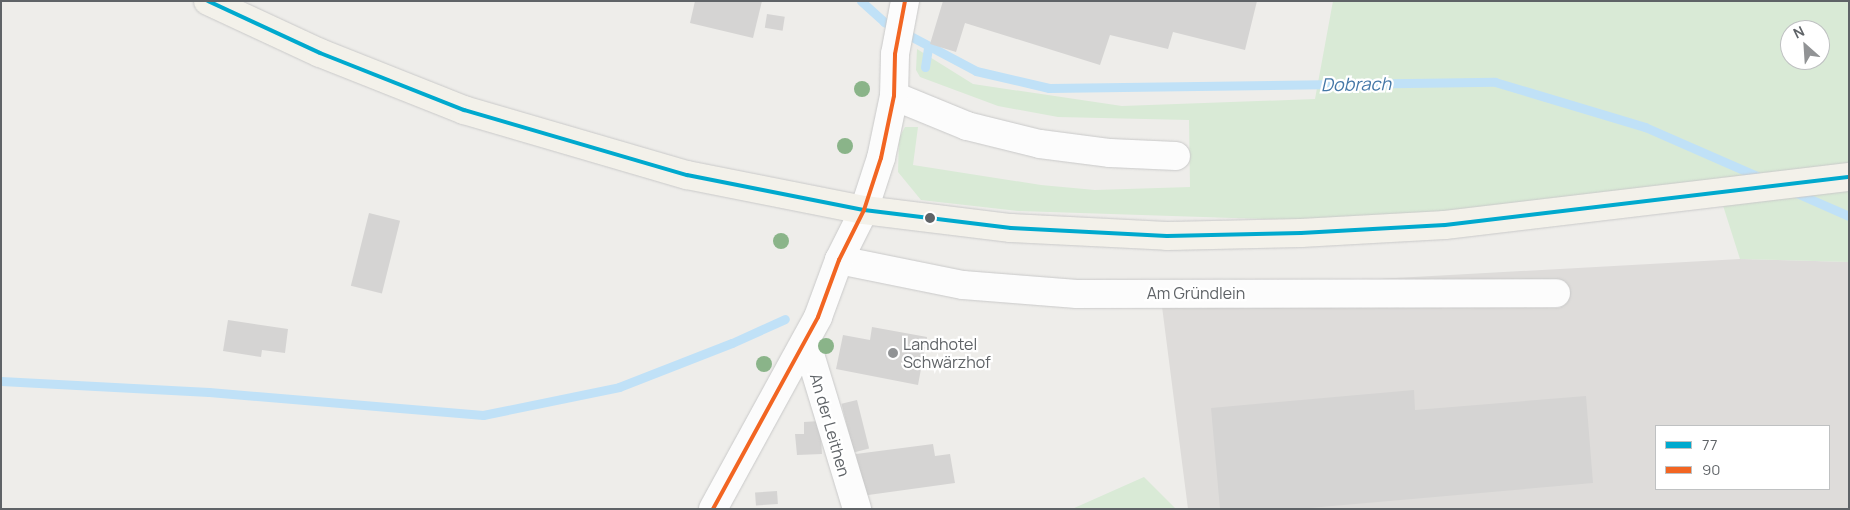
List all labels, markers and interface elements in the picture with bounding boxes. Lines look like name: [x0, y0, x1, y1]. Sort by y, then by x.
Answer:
north arrow: [1780, 20, 1830, 70]
text: N: [1790, 21, 1807, 43]
water label: Dobrach: [1321, 73, 1391, 95]
unlabelled marker: [925, 213, 935, 223]
street label: Am Gründlein: [1147, 283, 1245, 303]
place label: Landhotel Schwärzhof: [903, 334, 991, 372]
marker: Landhotel Schwärzhof: [887, 347, 899, 359]
street label: An der Leithen: [806, 371, 854, 479]
legend: [1655, 425, 1830, 490]
text: 77: [1702, 434, 1717, 455]
text: 90: [1702, 459, 1720, 480]

